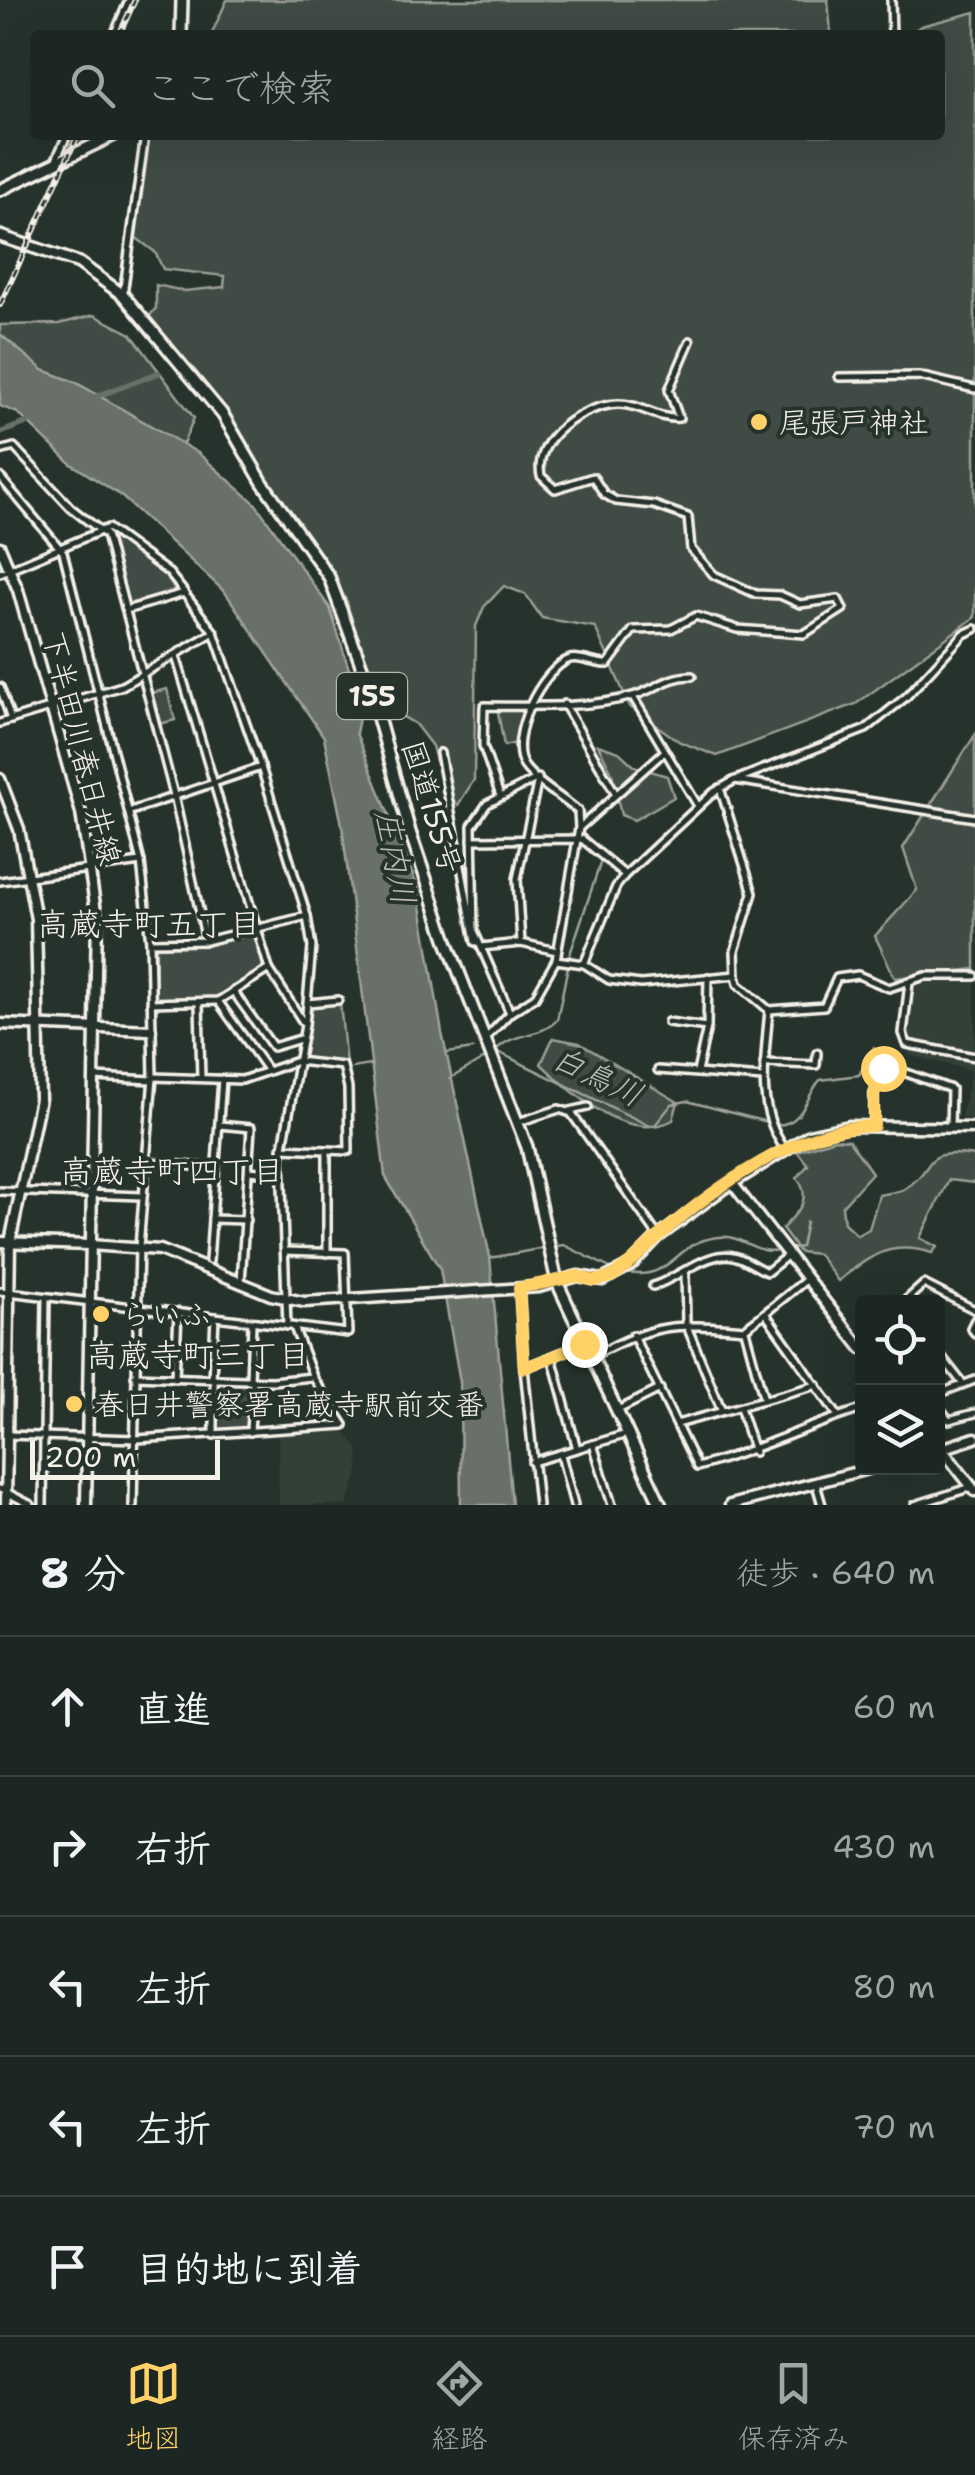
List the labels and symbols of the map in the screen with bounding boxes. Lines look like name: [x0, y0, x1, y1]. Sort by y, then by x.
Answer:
place label: 尾張戸神社: [779, 402, 929, 443]
marker: 尾張戸神社: [748, 411, 770, 433]
street label: 下半田川春日井線: [33, 627, 131, 869]
road number: 155: [337, 673, 407, 719]
street label: 国道155号: [392, 735, 472, 879]
water label: 庄内川: [366, 806, 426, 908]
district label: 高蔵寺町五丁目: [37, 902, 261, 945]
water label: 白鳥川: [545, 1036, 651, 1116]
route start: [861, 1046, 907, 1092]
district label: 高蔵寺町四丁目: [60, 1149, 284, 1192]
place label: らいふ: [121, 1294, 211, 1335]
marker: らいふ: [90, 1303, 112, 1325]
route end: [562, 1322, 608, 1368]
district label: 高蔵寺町三丁目: [86, 1333, 310, 1376]
place label: 春日井警察署高蔵寺駅前交番: [94, 1384, 484, 1425]
marker: 春日井警察署高蔵寺駅前交番: [63, 1393, 85, 1415]
scale bar: [30, 1435, 220, 1480]

